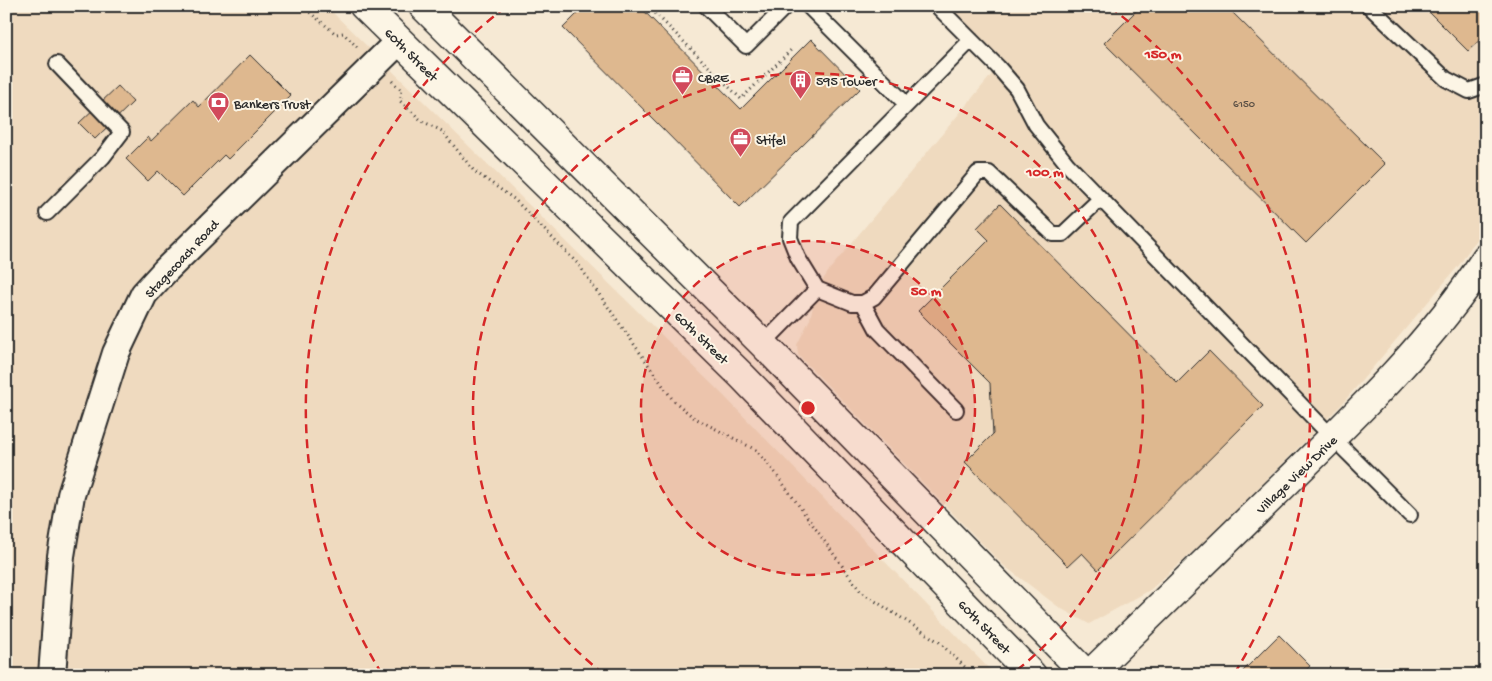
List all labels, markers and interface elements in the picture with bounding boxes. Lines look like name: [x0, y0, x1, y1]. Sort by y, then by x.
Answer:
street label: 60th Street: [380, 25, 442, 87]
text: 150 m: [1144, 46, 1182, 64]
office icon: CBRE: [670, 65, 694, 96]
building icon: 595 Tower: [788, 68, 812, 99]
place label: CBRE: [698, 71, 730, 88]
place label: 595 Tower: [816, 74, 878, 91]
bank icon: Bankers Trust: [206, 91, 230, 122]
place label: Bankers Trust: [233, 97, 312, 114]
house number: 6150: [1233, 99, 1255, 111]
office icon: Stifel: [728, 127, 752, 158]
place label: Stifel: [756, 133, 786, 150]
text: 100 m: [1025, 164, 1064, 182]
street label: Stagecoach Road: [142, 216, 225, 302]
text: 50 m: [911, 283, 942, 301]
street label: 60th Street: [670, 309, 732, 370]
centre of rings: [799, 399, 817, 417]
street label: Village View Drive: [1253, 432, 1342, 519]
street label: 60th Street: [953, 597, 1014, 659]

